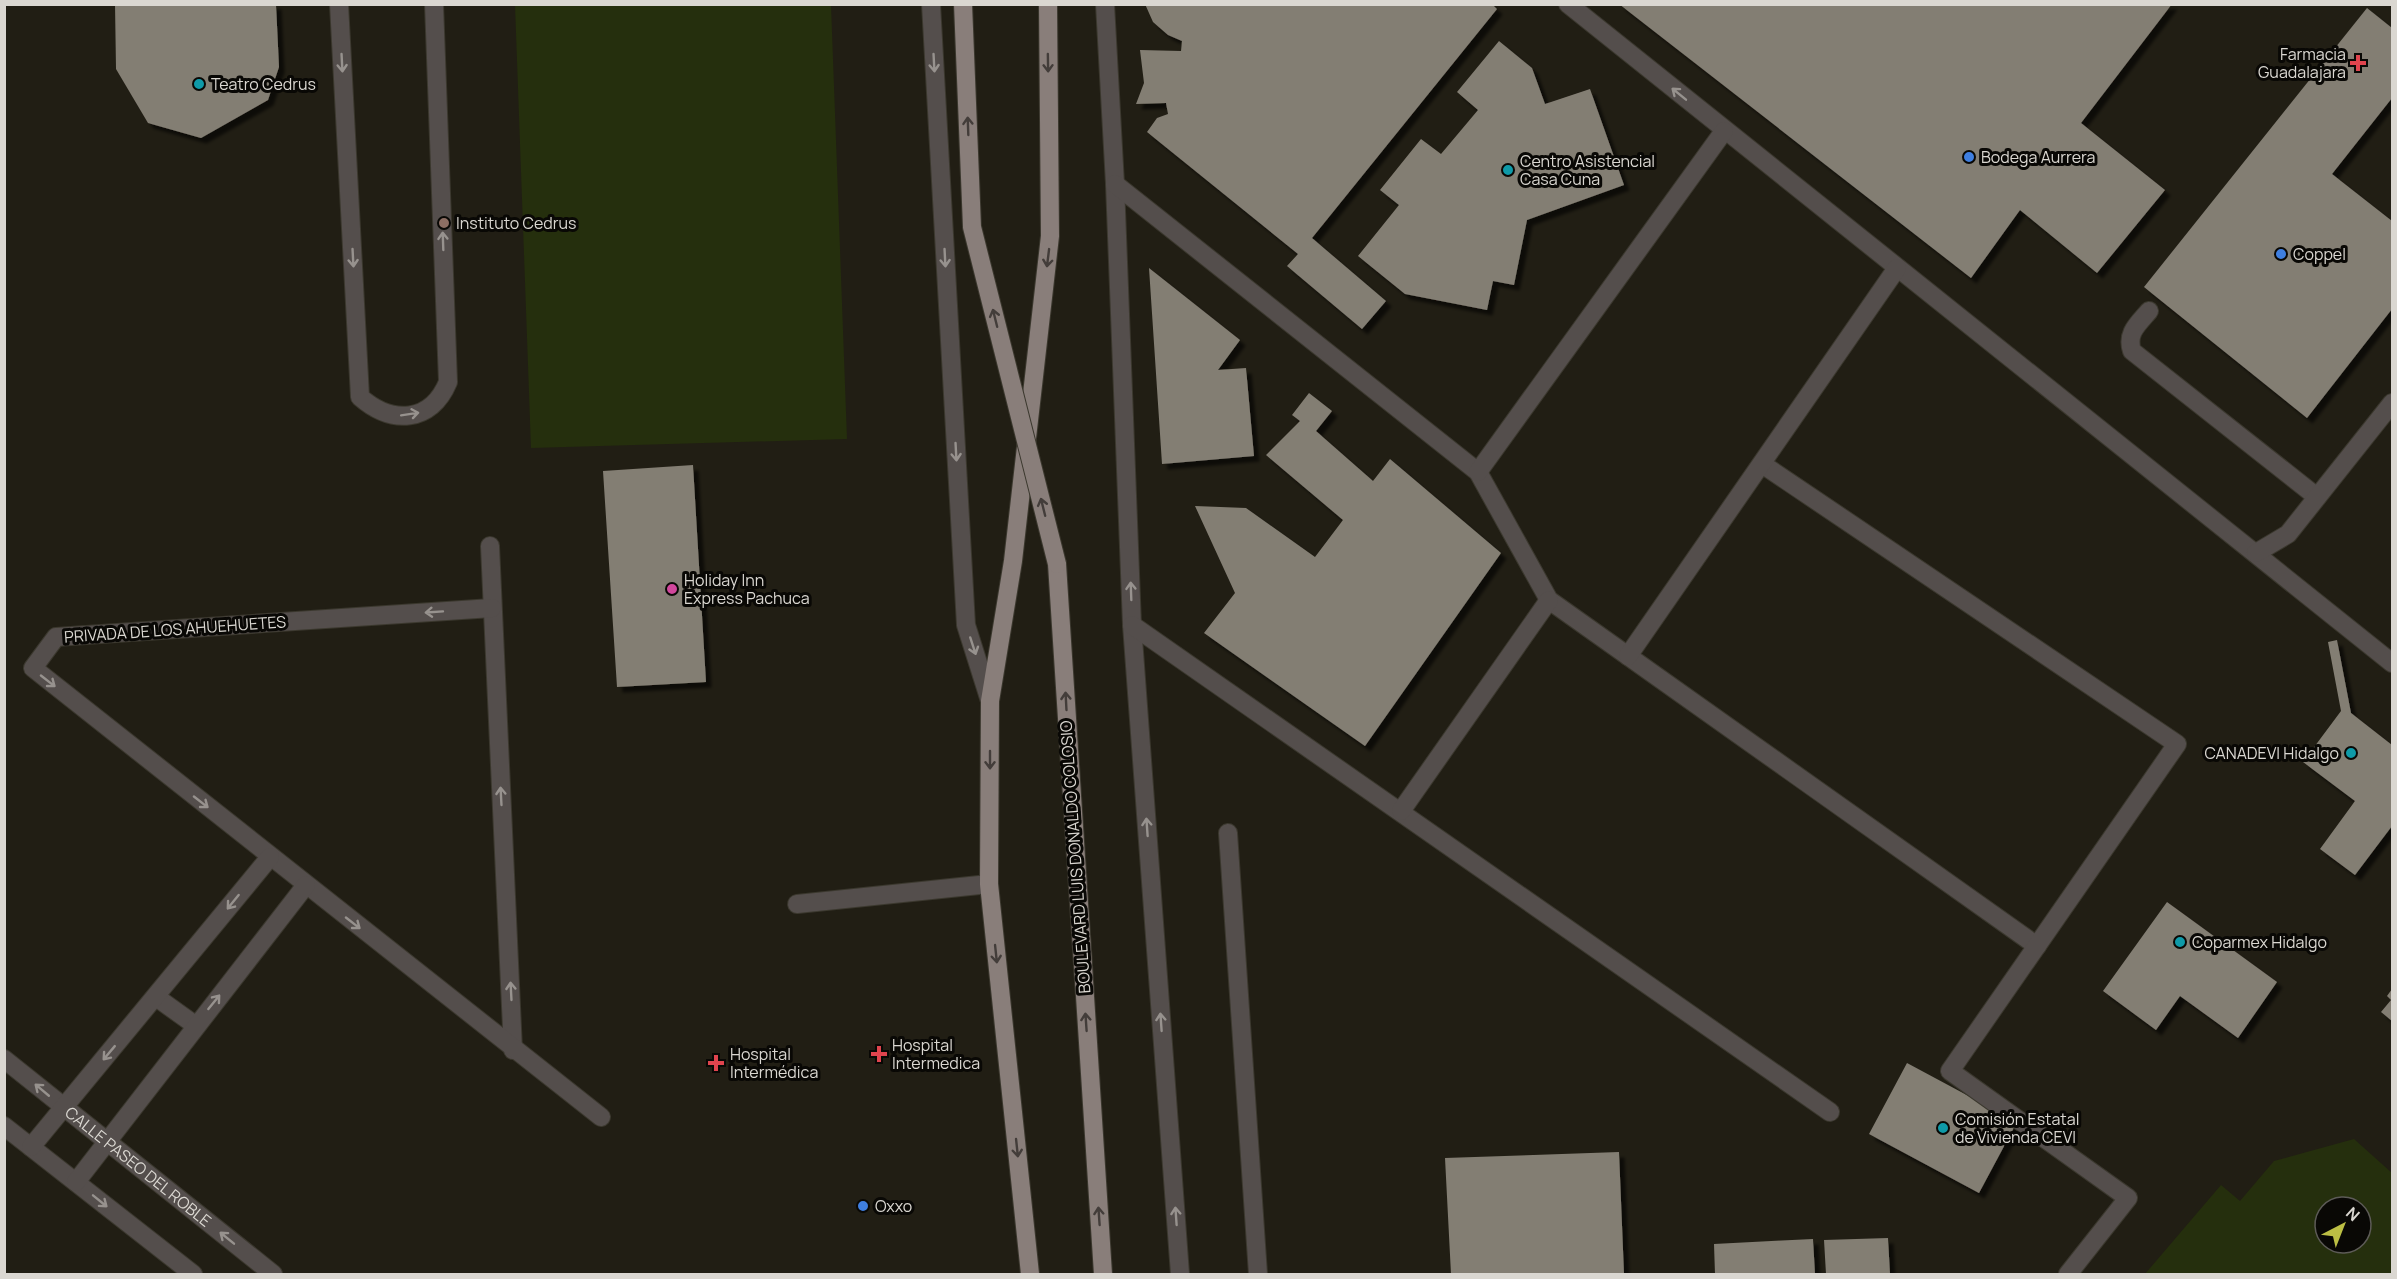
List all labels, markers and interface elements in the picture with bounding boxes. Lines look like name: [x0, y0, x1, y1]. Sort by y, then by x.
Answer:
place label: Farmacia Guadalajara: [2258, 43, 2346, 83]
one-way arrow: [337, 52, 348, 72]
one-way arrow: [929, 52, 940, 72]
one-way arrow: [1042, 52, 1054, 72]
marker: Farmacia Guadalajara: [2351, 56, 2365, 70]
place label: Teatro Cedrus: [211, 73, 316, 95]
marker: Teatro Cedrus: [192, 77, 206, 91]
one-way arrow: [1671, 88, 1687, 101]
one-way arrow: [962, 117, 973, 137]
place label: Bodega Aurrera: [1981, 146, 2095, 168]
place label: Centro Asistencial Casa Cuna: [1520, 150, 1655, 190]
marker: Bodega Aurrera: [1962, 150, 1976, 164]
marker: Centro Asistencial Casa Cuna: [1501, 163, 1515, 177]
place label: Instituto Cedrus: [456, 212, 576, 234]
marker: Instituto Cedrus: [437, 216, 451, 230]
one-way arrow: [437, 232, 449, 252]
place label: Coppel: [2293, 243, 2346, 265]
one-way arrow: [347, 247, 358, 267]
one-way arrow: [940, 247, 951, 267]
one-way arrow: [1042, 247, 1053, 267]
marker: Coppel: [2274, 247, 2288, 261]
one-way arrow: [988, 309, 1000, 328]
one-way arrow: [399, 408, 419, 419]
one-way arrow: [951, 442, 962, 462]
one-way arrow: [1037, 498, 1048, 517]
place label: Holiday Inn Express Pachuca: [684, 569, 810, 609]
one-way arrow: [1125, 581, 1136, 601]
marker: Holiday Inn Express Pachuca: [665, 582, 679, 596]
one-way arrow: [424, 607, 444, 618]
street label: PRIVADA DE LOS AHUEHUETES: [63, 610, 287, 648]
one-way arrow: [968, 636, 979, 655]
one-way arrow: [40, 674, 56, 687]
one-way arrow: [1060, 692, 1071, 712]
street label: BOULEVARD LUIS DONALDO COLOSIO: [1054, 719, 1096, 994]
place label: CANADEVI Hidalgo: [2204, 742, 2339, 764]
marker: CANADEVI Hidalgo: [2344, 746, 2358, 760]
one-way arrow: [984, 749, 996, 769]
one-way arrow: [496, 787, 507, 807]
one-way arrow: [193, 795, 209, 808]
one-way arrow: [1141, 818, 1152, 838]
one-way arrow: [226, 894, 240, 909]
one-way arrow: [345, 917, 361, 930]
place label: Coparmex Hidalgo: [2192, 931, 2327, 953]
marker: Coparmex Hidalgo: [2173, 935, 2187, 949]
one-way arrow: [991, 944, 1002, 964]
one-way arrow: [505, 982, 516, 1002]
one-way arrow: [207, 994, 220, 1010]
one-way arrow: [1080, 1012, 1091, 1032]
one-way arrow: [1155, 1012, 1166, 1032]
place label: Hospital Intermedica: [892, 1034, 980, 1074]
place label: Hospital Intermédica: [730, 1043, 818, 1083]
one-way arrow: [102, 1045, 116, 1060]
marker: Hospital Intermedica: [870, 1045, 888, 1063]
marker: Hospital Intermédica: [707, 1054, 725, 1072]
one-way arrow: [34, 1084, 50, 1097]
street label: CALLE PASEO DEL ROBLE: [61, 1101, 216, 1232]
place label: Comisión Estatal de Vivienda CEVI: [1955, 1108, 2079, 1148]
marker: Comisión Estatal de Vivienda CEVI: [1936, 1121, 1950, 1135]
one-way arrow: [1011, 1138, 1022, 1158]
one-way arrow: [92, 1194, 108, 1207]
place label: Oxxo: [875, 1195, 912, 1217]
north arrow: [2313, 1195, 2373, 1255]
marker: Oxxo: [856, 1199, 870, 1213]
text: N: [2341, 1202, 2365, 1226]
one-way arrow: [1093, 1207, 1104, 1227]
one-way arrow: [1170, 1207, 1181, 1227]
one-way arrow: [220, 1232, 236, 1245]

